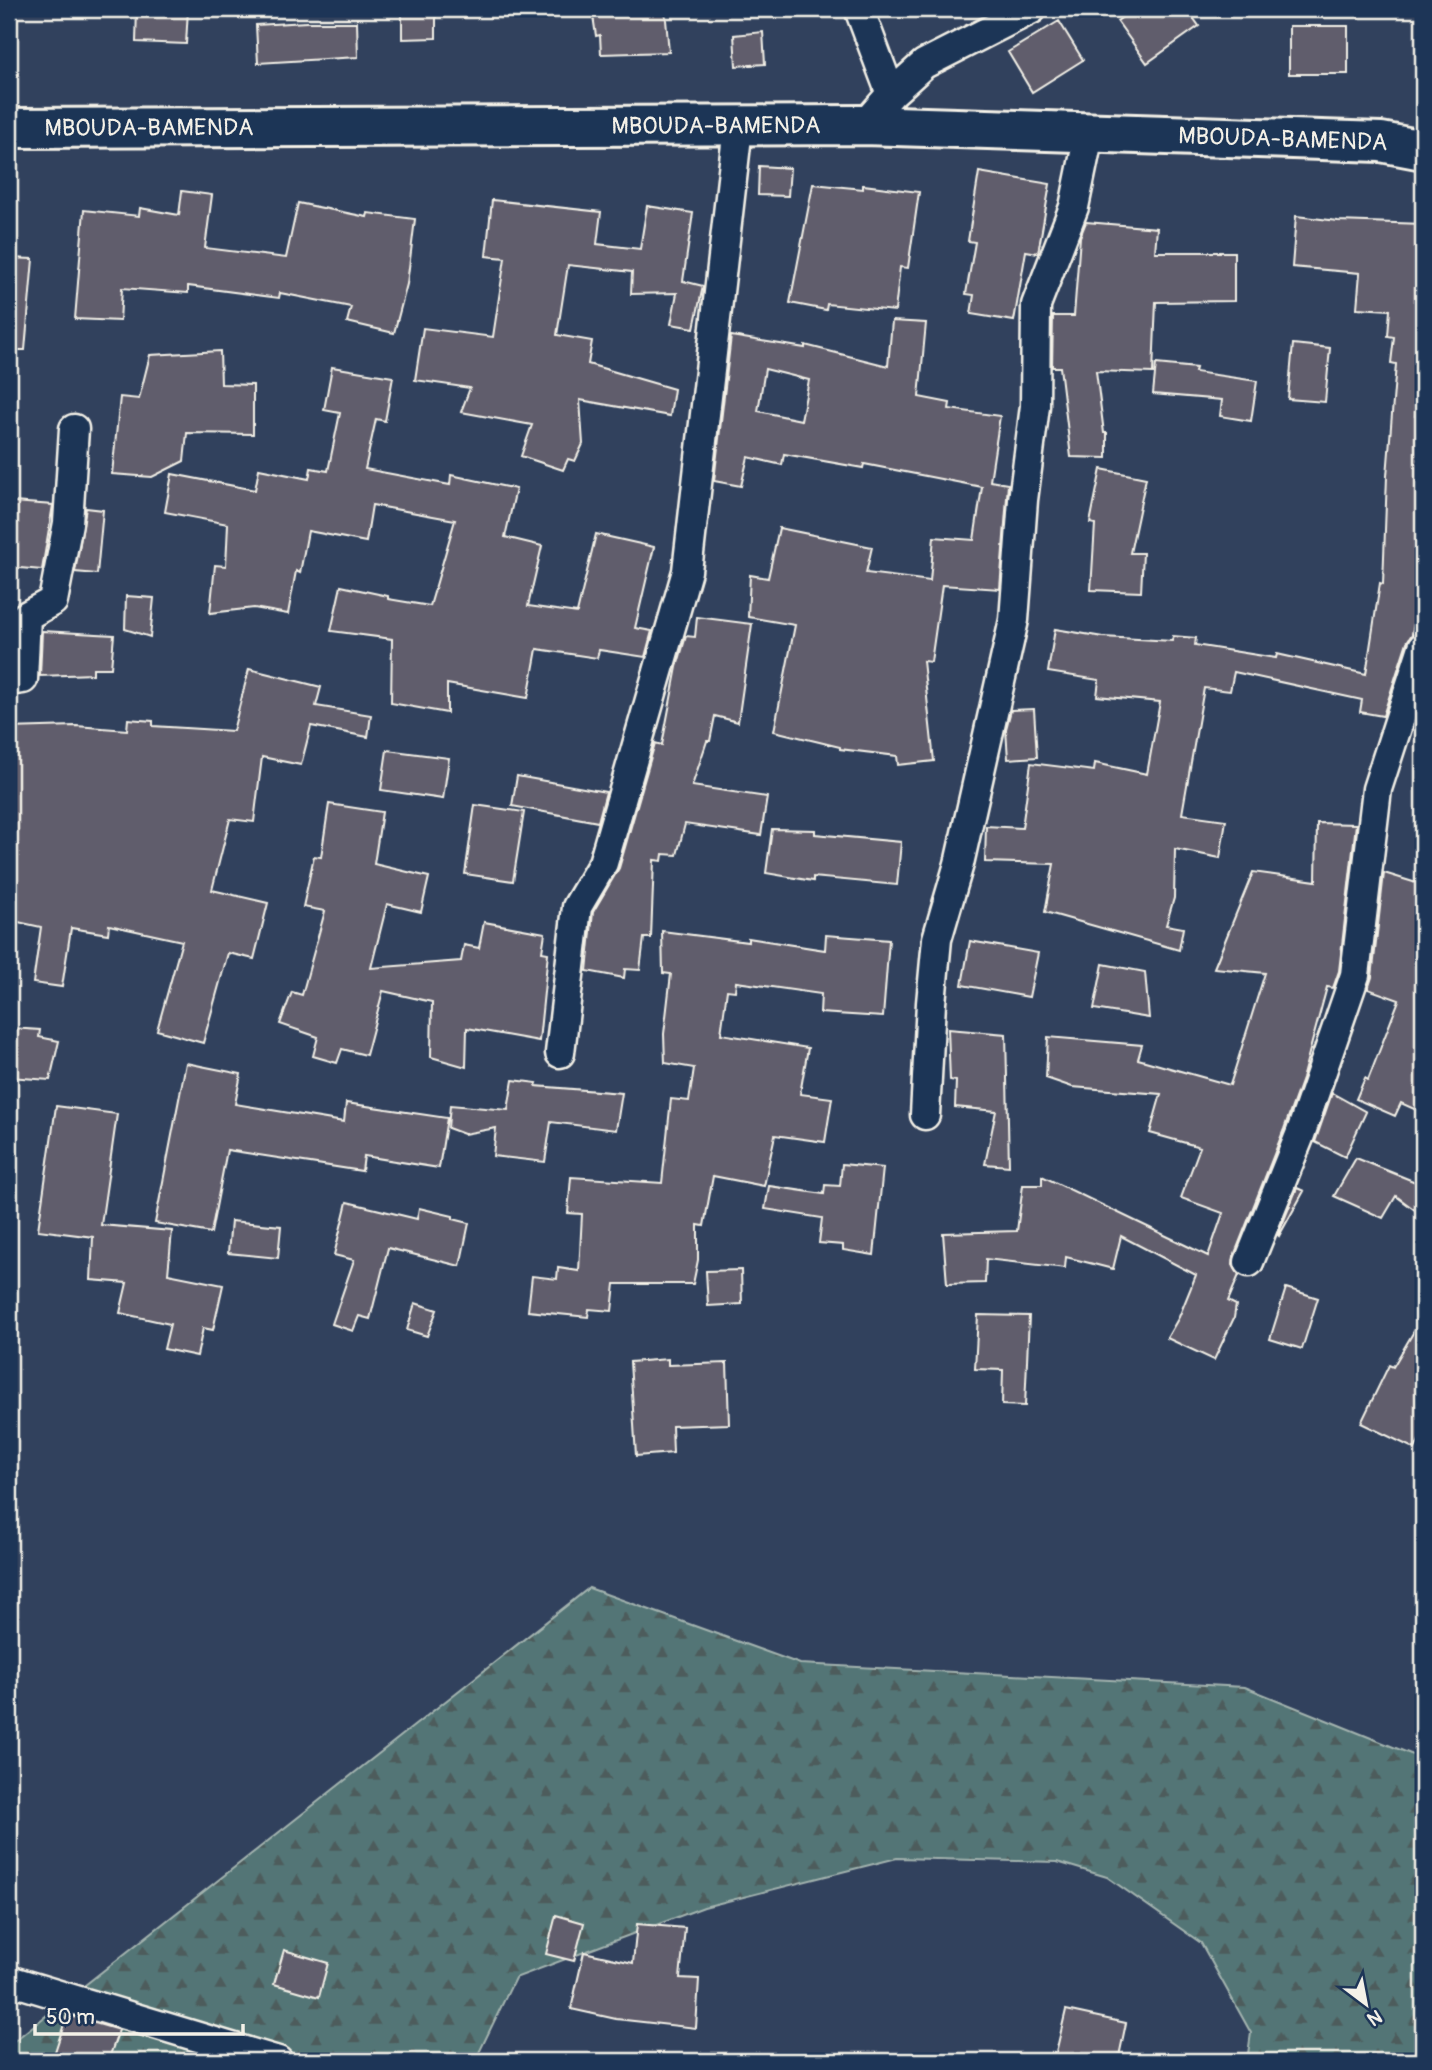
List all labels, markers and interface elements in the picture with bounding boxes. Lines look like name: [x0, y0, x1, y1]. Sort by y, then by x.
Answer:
street label: MBOUDA-BAMENDA: [611, 111, 821, 141]
street label: MBOUDA-BAMENDA: [44, 113, 254, 143]
street label: MBOUDA-BAMENDA: [1178, 121, 1388, 157]
north arrow: [1330, 1968, 1400, 2038]
scale bar: [35, 1993, 243, 2037]
text: 50 m: [46, 2004, 95, 2031]
text: N: [1363, 2004, 1386, 2031]

